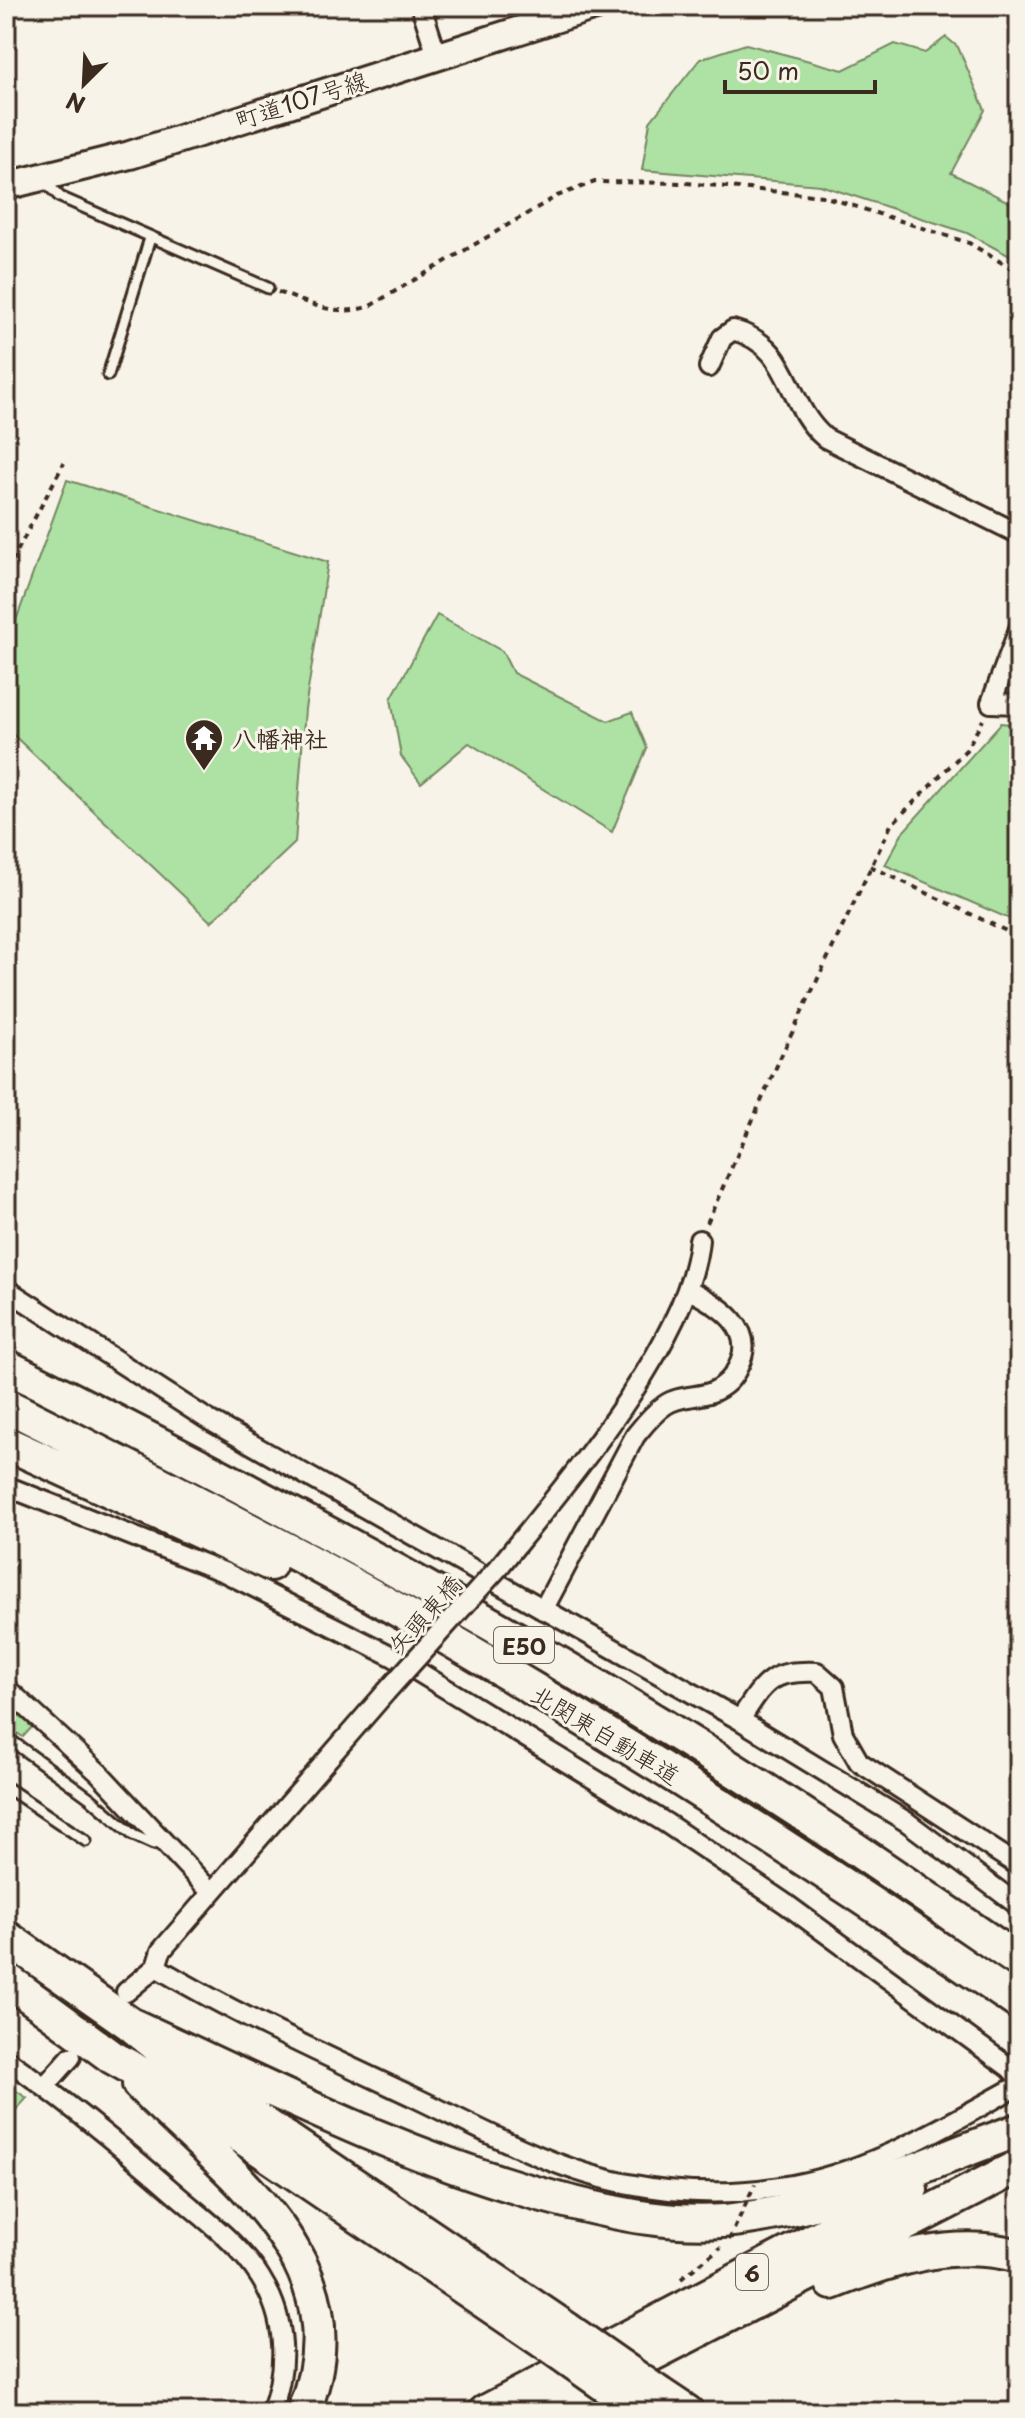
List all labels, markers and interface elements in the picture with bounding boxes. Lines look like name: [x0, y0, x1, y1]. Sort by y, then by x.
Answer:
north arrow: [44, 44, 124, 124]
scale bar: [725, 44, 875, 94]
text: 50 m: [737, 52, 799, 88]
street label: 町道107号線: [230, 61, 372, 137]
text: N: [61, 85, 90, 122]
temple icon: 八幡神社: [183, 717, 225, 772]
place label: 八幡神社: [232, 720, 328, 756]
street label: 矢頭東橋: [379, 1566, 469, 1662]
road number: E50: [494, 1627, 554, 1663]
street label: 北関東自動車道: [525, 1675, 687, 1793]
road number: 6: [736, 2254, 768, 2290]

